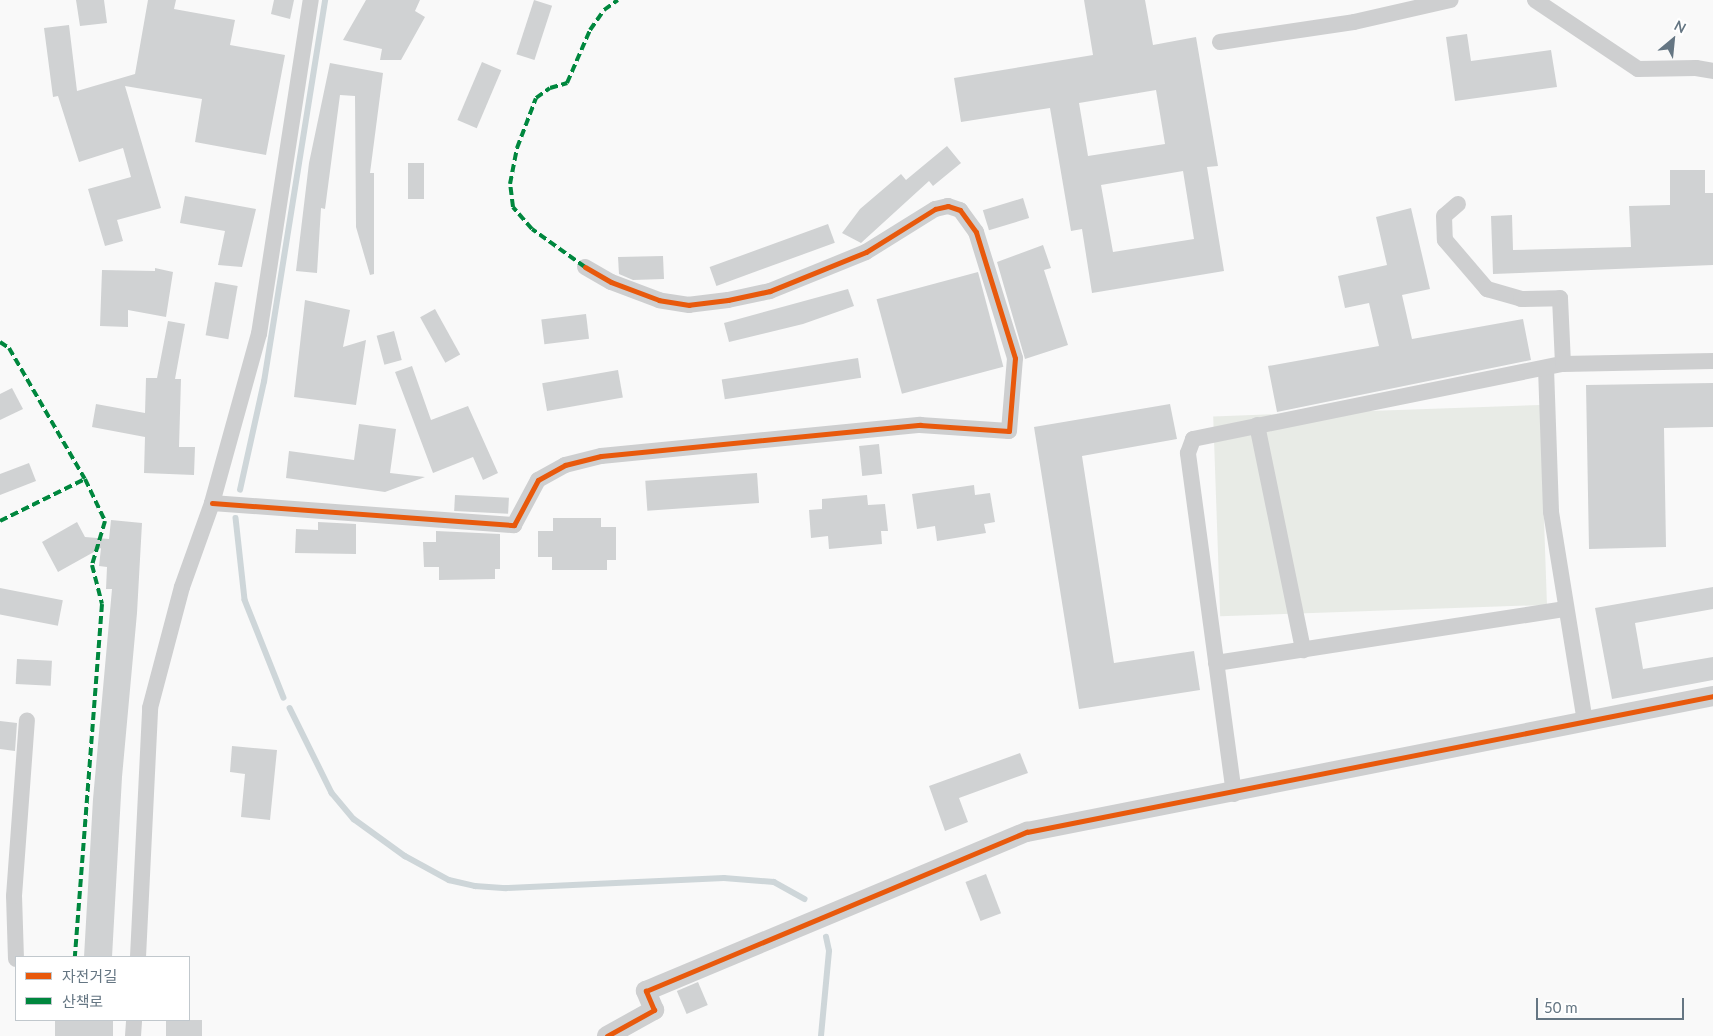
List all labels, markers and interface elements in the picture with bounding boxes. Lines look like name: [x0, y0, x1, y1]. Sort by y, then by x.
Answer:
north arrow: [1648, 15, 1698, 65]
text: N: [1672, 16, 1689, 36]
legend: [15, 956, 190, 1021]
text: 자전거길: [62, 967, 117, 985]
scale bar: [1538, 988, 1686, 1020]
text: 산책로: [62, 992, 103, 1010]
text: 50 m: [1544, 998, 1578, 1016]

